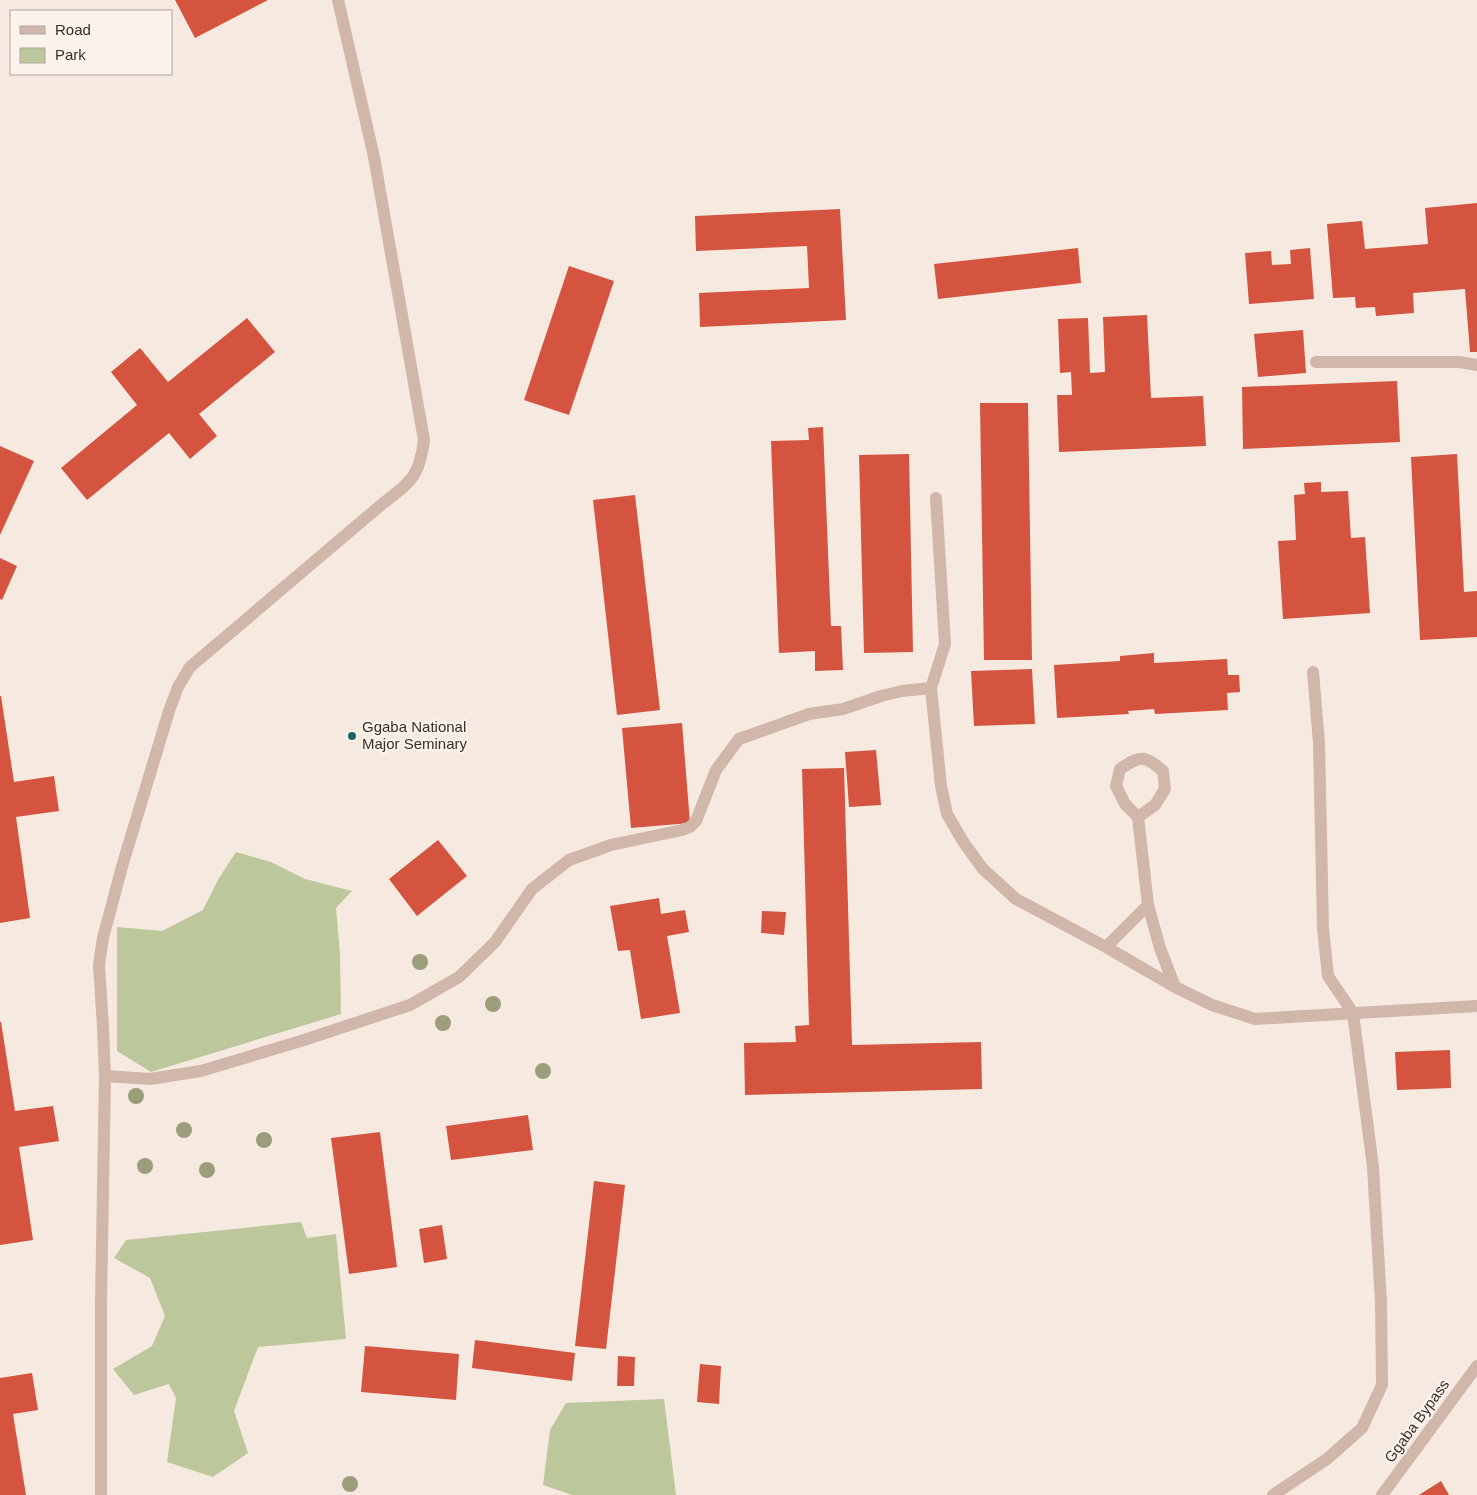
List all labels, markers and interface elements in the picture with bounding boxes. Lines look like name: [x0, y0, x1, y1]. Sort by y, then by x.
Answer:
legend: [10, 10, 172, 75]
text: Road: [55, 21, 91, 38]
text: Park: [55, 46, 86, 63]
place label: Ggaba National Major Seminary: [362, 718, 468, 752]
marker: Ggaba National Major Seminary: [346, 730, 358, 742]
street label: Ggaba Bypass: [1381, 1376, 1452, 1466]

